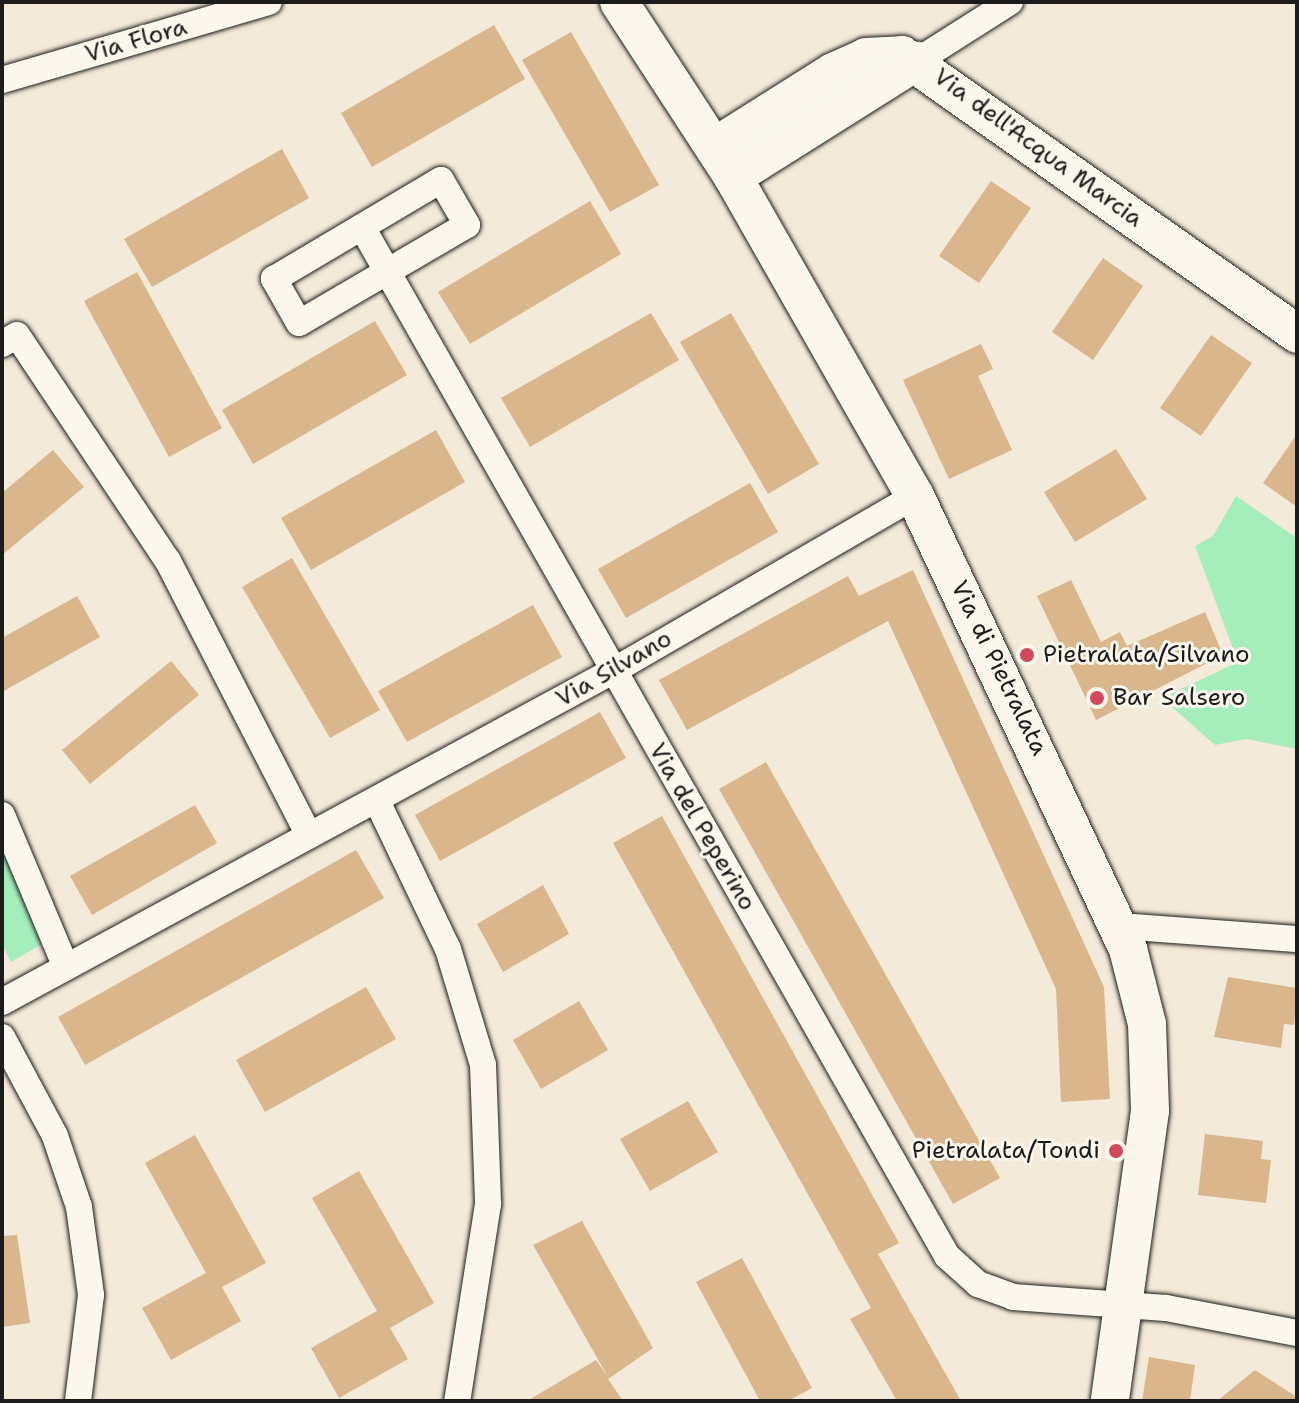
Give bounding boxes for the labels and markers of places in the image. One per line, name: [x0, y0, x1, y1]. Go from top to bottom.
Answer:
place label: Pietralata/Silvano: [1043, 641, 1250, 669]
marker: Pietralata/Silvano: [1018, 646, 1036, 664]
place label: Bar Salsero: [1113, 684, 1245, 712]
marker: Bar Salsero: [1088, 689, 1106, 707]
place label: Pietralata/Tondi: [912, 1137, 1100, 1165]
marker: Pietralata/Tondi: [1107, 1142, 1125, 1160]

